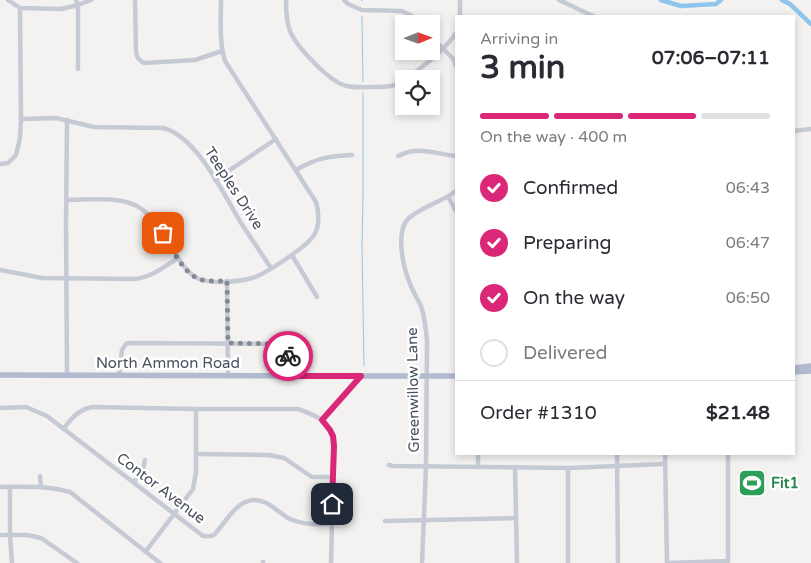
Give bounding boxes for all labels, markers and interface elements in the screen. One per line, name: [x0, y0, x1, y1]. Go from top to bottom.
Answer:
north arrow: [395, 15, 440, 60]
map controls: [395, 15, 440, 115]
text: Arriving in: [480, 29, 558, 49]
text: 07:06–07:11: [652, 47, 770, 69]
text: 3 min: [480, 49, 565, 87]
button: locate: [395, 70, 440, 115]
text: On the way · 400 m: [480, 127, 627, 147]
street label: Teeples Drive: [201, 143, 267, 233]
icon: check: [480, 174, 508, 202]
text: Confirmed: [523, 177, 618, 199]
text: 06:43: [726, 178, 770, 198]
pin: [142, 212, 184, 254]
icon: bag: [149, 219, 177, 247]
icon: check: [480, 229, 508, 257]
text: Preparing: [523, 232, 612, 254]
text: 06:47: [726, 233, 770, 253]
icon: check: [480, 284, 508, 312]
text: On the way: [523, 287, 625, 309]
text: 06:50: [726, 288, 770, 308]
street label: Greenwillow Lane: [403, 327, 423, 453]
courier: [263, 331, 313, 381]
icon: bike: [274, 342, 302, 370]
text: Delivered: [523, 342, 608, 364]
street label: North Ammon Road: [96, 354, 240, 372]
text: Order #1310: [480, 402, 597, 424]
text: $21.48: [706, 402, 770, 424]
street label: Contor Avenue: [113, 449, 209, 527]
sports icon: Fit1: [737, 468, 767, 498]
place label: Fit1: [771, 474, 799, 492]
pin: [311, 483, 353, 525]
icon: home: [318, 490, 346, 518]

